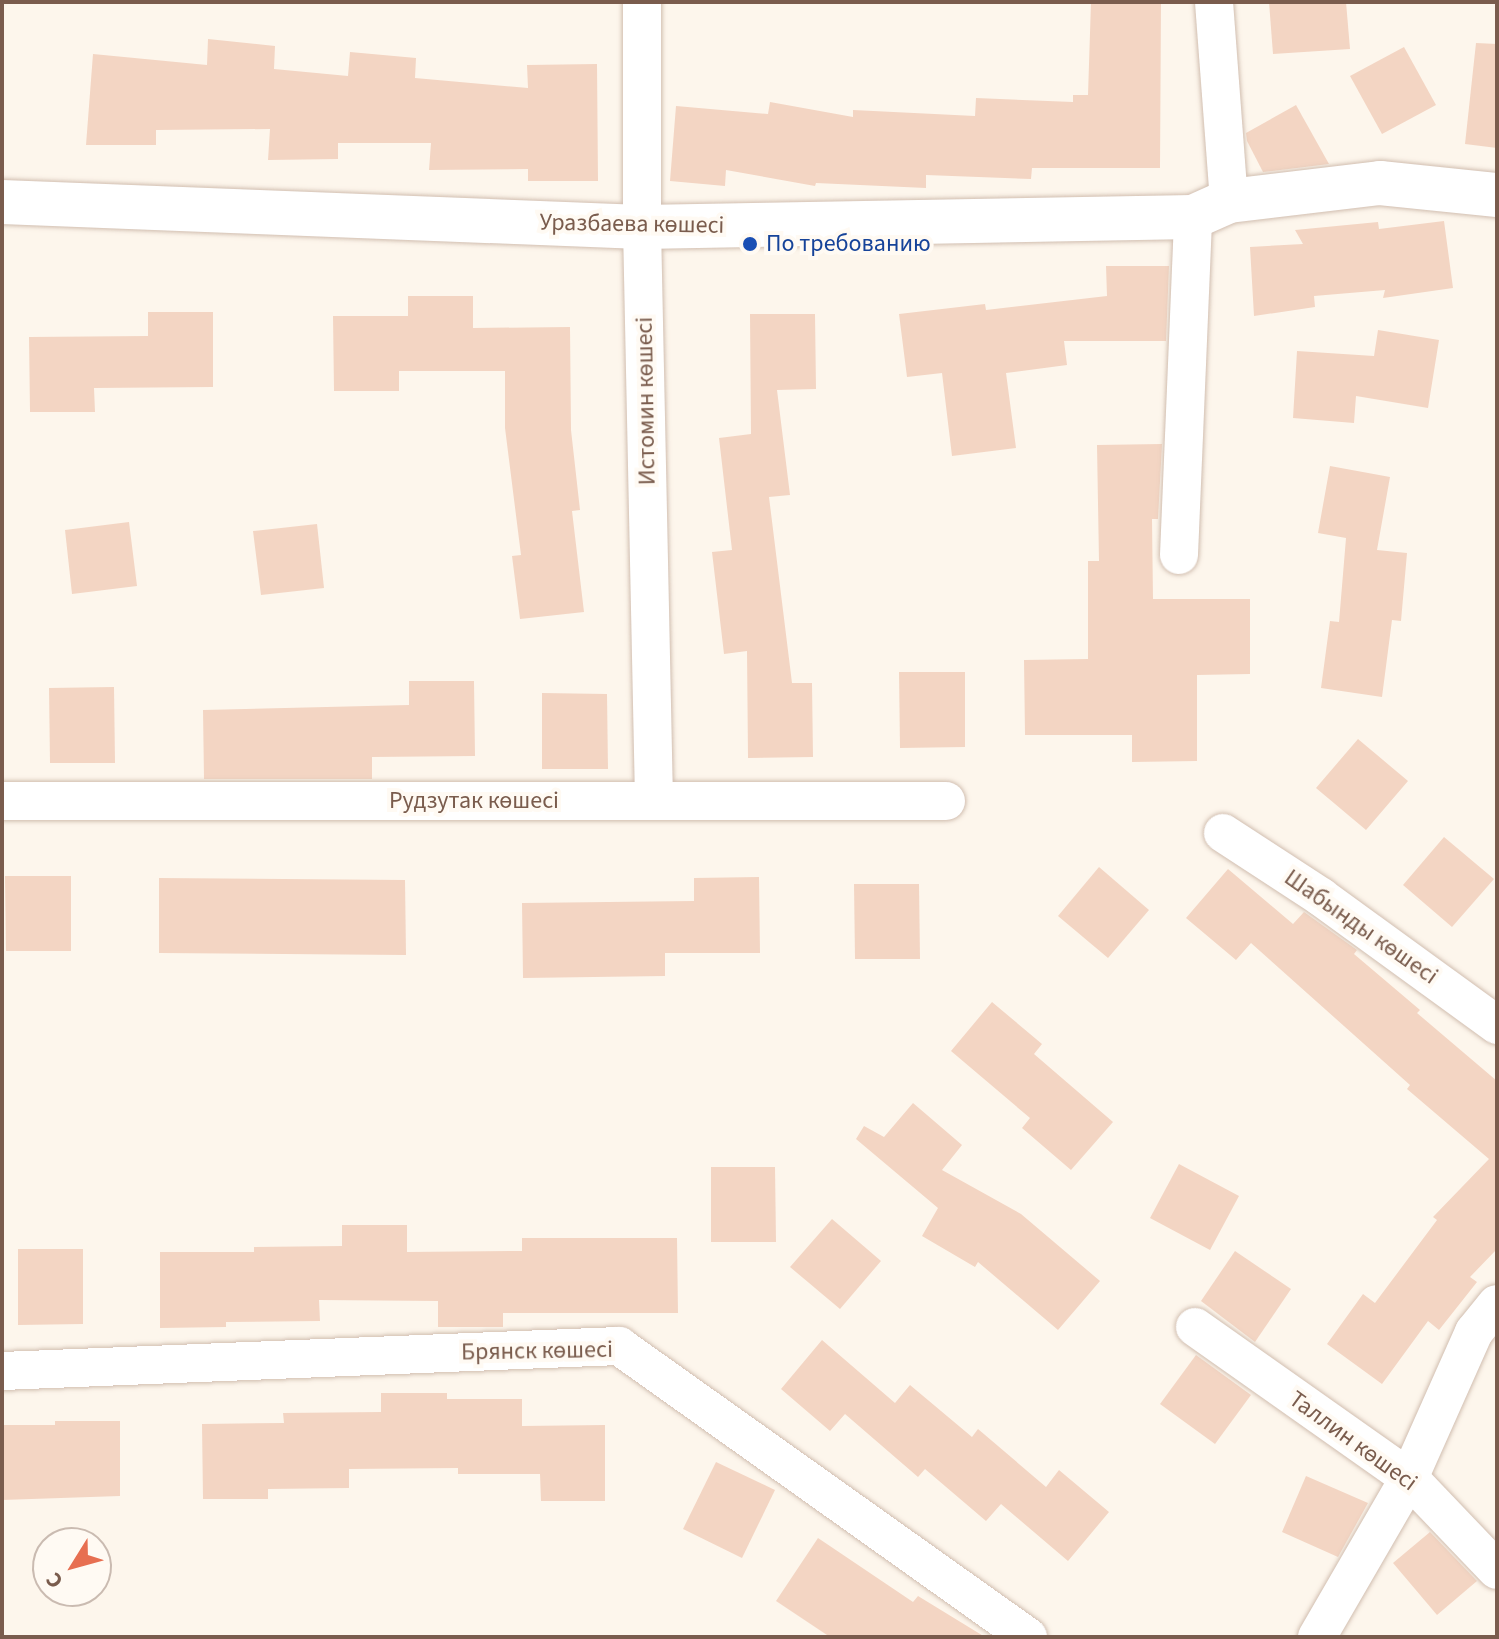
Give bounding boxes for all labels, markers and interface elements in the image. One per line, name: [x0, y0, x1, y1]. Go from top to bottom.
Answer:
street label: Уразбаева көшесі: [539, 208, 725, 240]
place label: По требованию: [766, 230, 931, 258]
marker: По требованию: [741, 235, 759, 253]
street label: Истомин көшесі: [630, 317, 662, 485]
street label: Рудзутак көшесі: [389, 787, 559, 815]
street label: Шабынды көшесі: [1279, 863, 1443, 991]
street label: Брянск көшесі: [461, 1335, 613, 1367]
street label: Таллин көшесі: [1283, 1385, 1423, 1497]
north arrow: [32, 1527, 112, 1607]
text: С: [38, 1565, 71, 1595]

